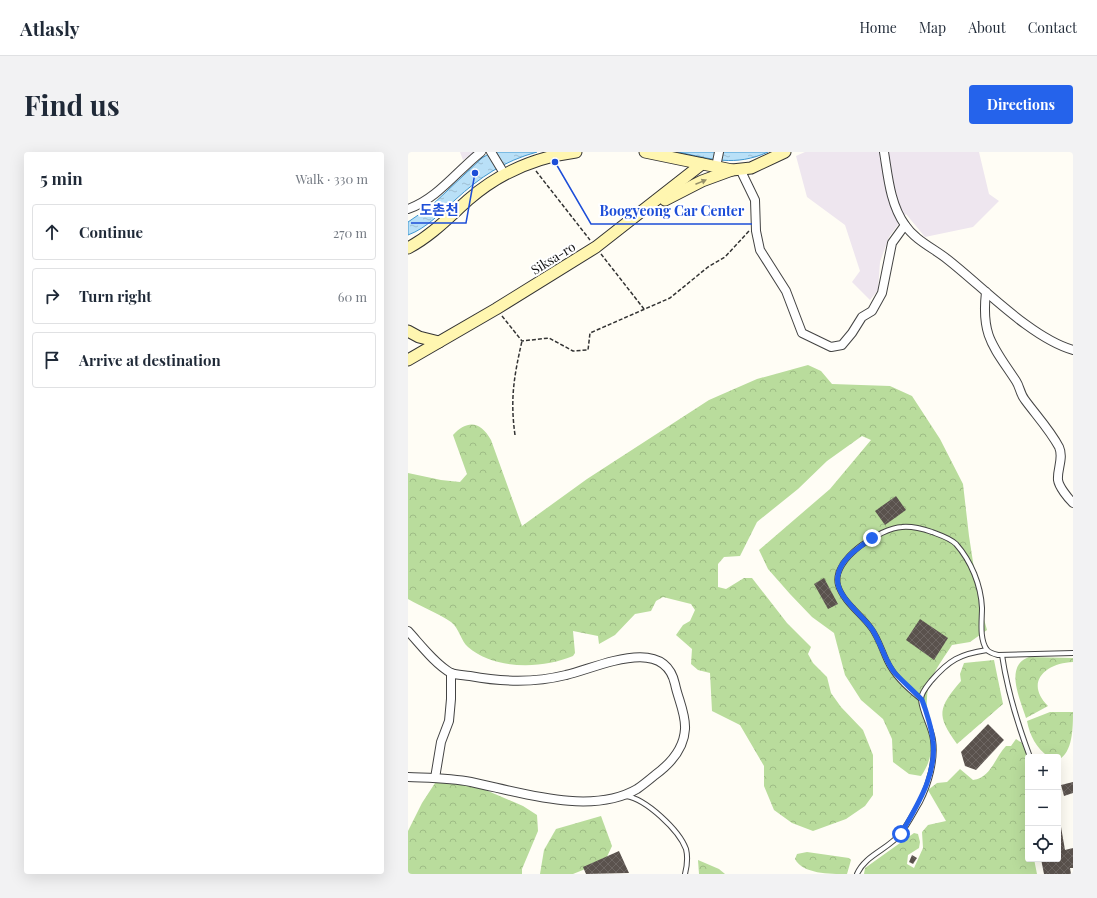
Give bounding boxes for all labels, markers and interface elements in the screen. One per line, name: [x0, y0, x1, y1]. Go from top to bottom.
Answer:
text: Atlasly: [20, 15, 80, 41]
text: Home: [859, 18, 897, 37]
text: Map: [919, 18, 946, 37]
text: About: [968, 18, 1006, 37]
text: Contact: [1028, 18, 1077, 37]
button: Directions: [969, 85, 1073, 124]
text: Find us: [24, 86, 120, 123]
text: 5 min: [40, 167, 83, 189]
text: Walk · 330 m: [295, 170, 368, 187]
one-way arrow: [695, 179, 706, 185]
callout: 도촌천: [411, 197, 466, 223]
callout: Boogyeong Car Center: [591, 198, 752, 224]
text: 도촌천: [420, 200, 458, 219]
text: Boogyeong Car Center: [600, 201, 745, 220]
icon: ahead: [41, 221, 63, 243]
text: Continue: [79, 222, 143, 242]
text: 270 m: [333, 224, 367, 241]
street label: Siksa-ro: [527, 237, 578, 278]
icon: right: [41, 285, 63, 307]
text: Turn right: [79, 286, 152, 306]
text: 60 m: [338, 288, 367, 305]
icon: arrive: [41, 349, 63, 371]
text: Arrive at destination: [79, 350, 221, 370]
route end: [863, 529, 881, 547]
map controls: [1025, 754, 1061, 862]
button: +: [1025, 754, 1061, 790]
button: −: [1025, 790, 1061, 826]
route start: [892, 825, 910, 843]
button: locate: [1025, 826, 1061, 862]

